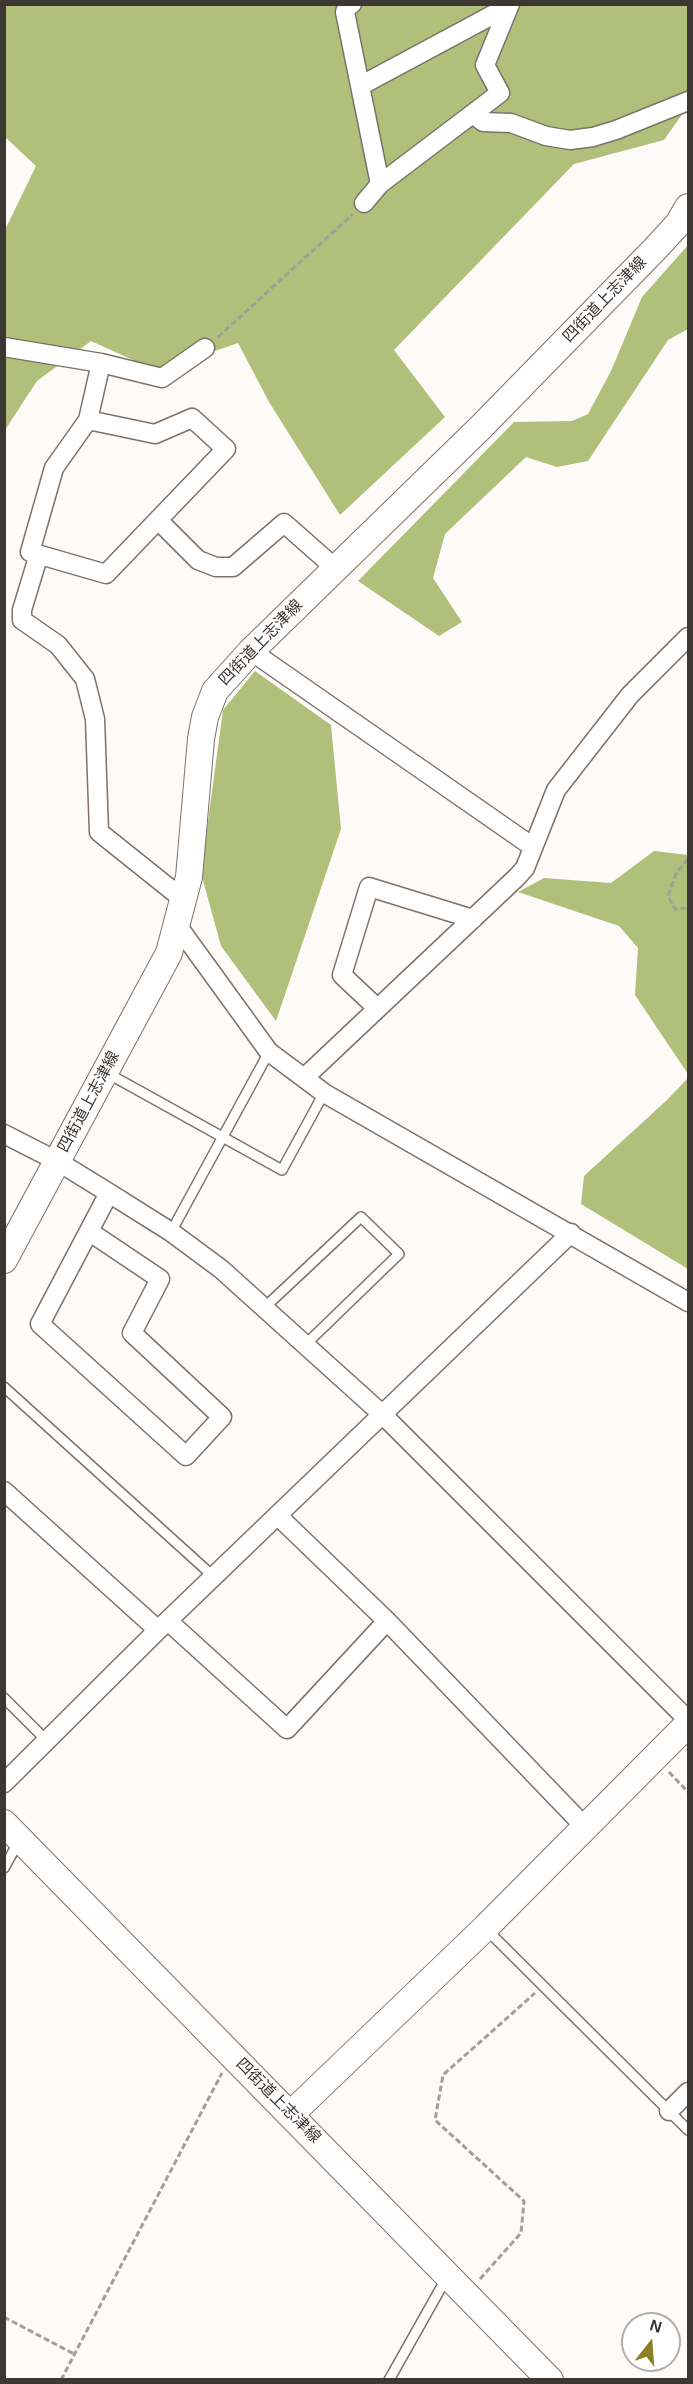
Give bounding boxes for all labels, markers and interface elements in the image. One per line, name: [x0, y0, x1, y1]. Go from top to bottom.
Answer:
street label: 四街道上志津線: [559, 253, 651, 347]
street label: 四街道上志津線: [215, 596, 307, 690]
street label: 四街道上志津線: [54, 1048, 124, 1156]
street label: 四街道上志津線: [232, 2055, 324, 2147]
north arrow: [621, 2312, 681, 2372]
text: N: [648, 2316, 664, 2336]

